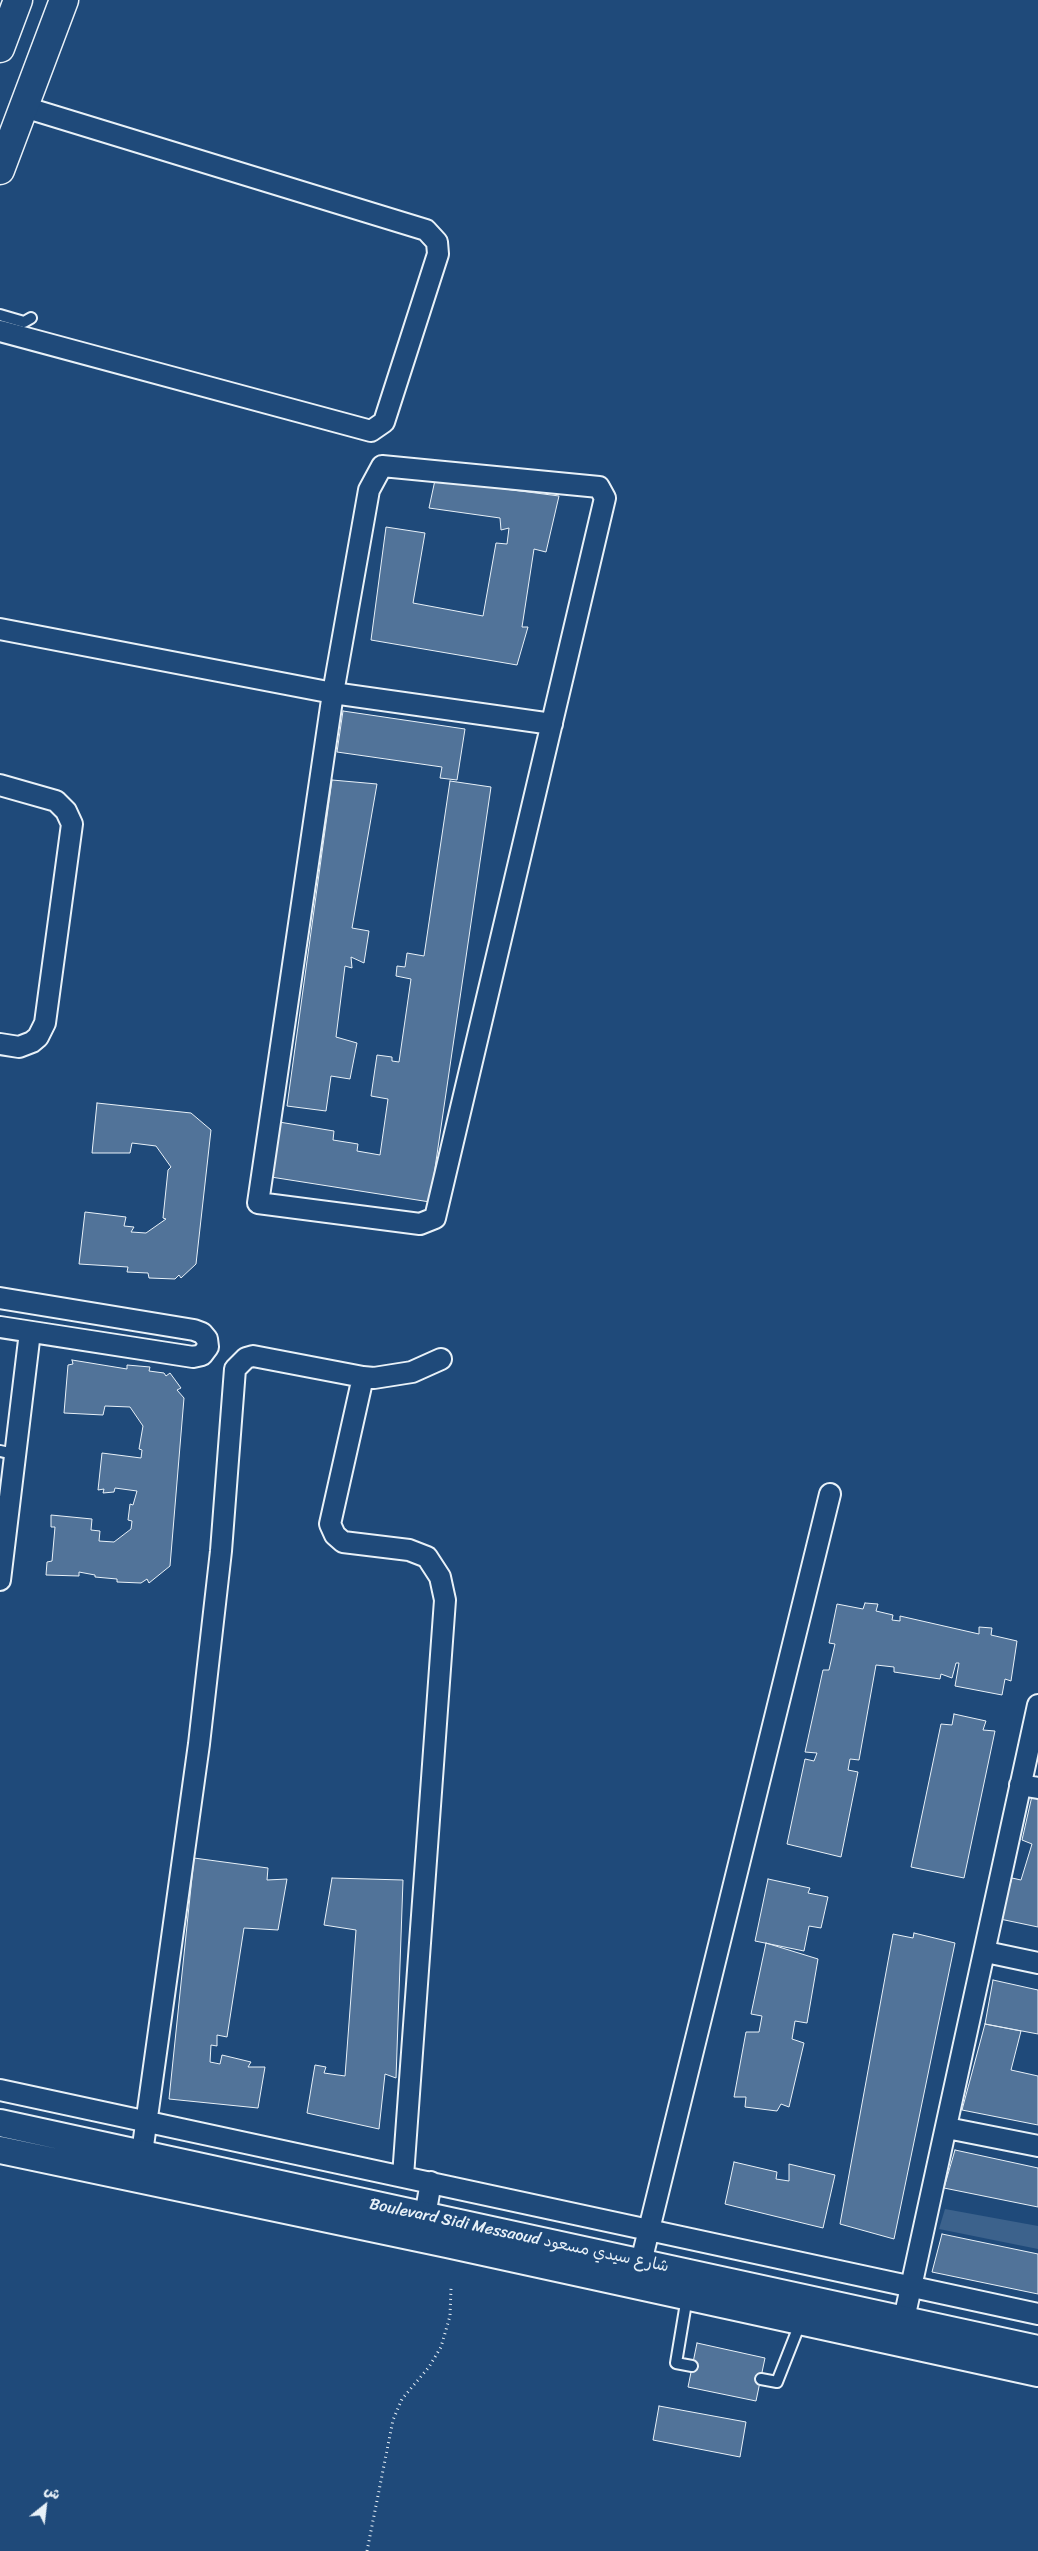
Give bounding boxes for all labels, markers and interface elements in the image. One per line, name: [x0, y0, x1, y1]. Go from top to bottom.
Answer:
street label: Boulevard Sidi Messaoud شارع سيدي مسعود: [368, 2195, 670, 2277]
text: ش: [40, 2478, 65, 2507]
north arrow: [20, 2481, 70, 2531]

